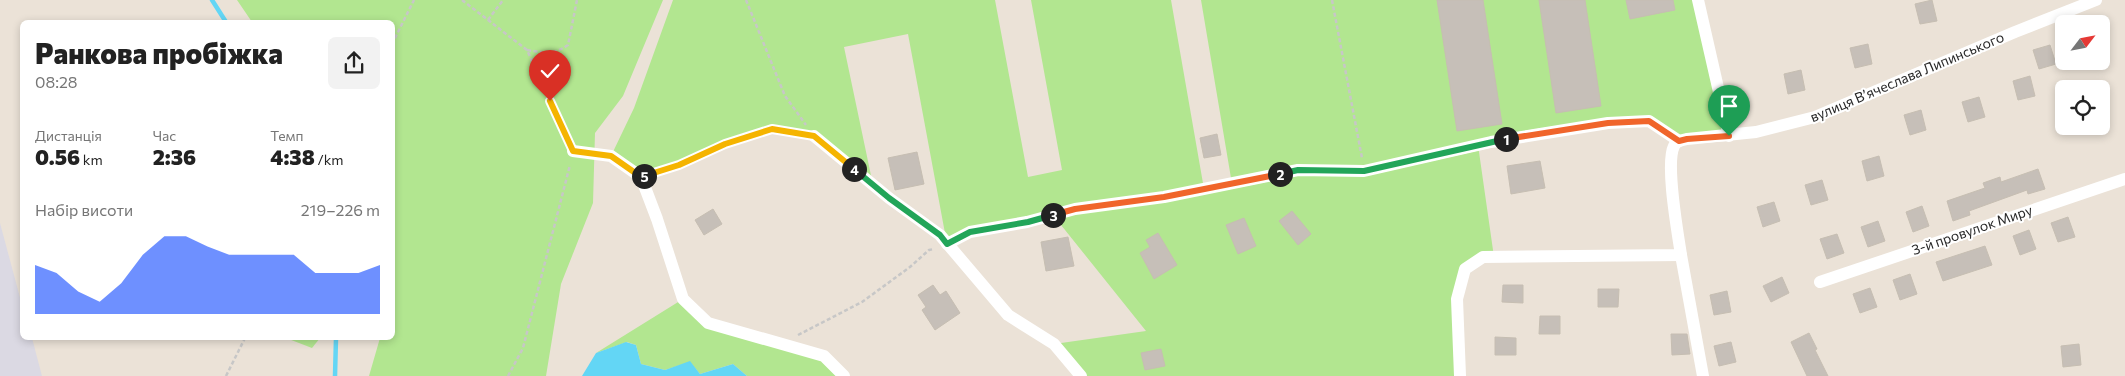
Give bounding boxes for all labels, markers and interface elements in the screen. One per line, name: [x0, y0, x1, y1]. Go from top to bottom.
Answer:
north arrow: [2055, 15, 2110, 70]
map controls: [2055, 15, 2110, 135]
street label: вулиця Вʼячеслава Липинського: [1807, 28, 2006, 125]
text: Ранкова пробіжка: [35, 36, 283, 70]
button: share: [328, 37, 380, 89]
pin: [529, 50, 571, 101]
icon: check: [536, 57, 564, 85]
text: 08:28: [35, 72, 77, 91]
button: locate: [2055, 80, 2110, 135]
pin: [1708, 85, 1750, 136]
icon: arrive: [1715, 92, 1743, 120]
pin: 1: [1494, 126, 1518, 152]
text: Дистанція: [35, 127, 102, 144]
text: Час: [153, 127, 176, 144]
text: Темп: [270, 127, 304, 144]
text: 1: [1503, 131, 1510, 148]
text: 0.56: [35, 144, 80, 169]
text: 2:36: [153, 144, 196, 169]
text: 4:38: [270, 144, 315, 169]
text: km: [80, 151, 103, 168]
text: /km: [315, 151, 343, 168]
pin: 4: [842, 156, 866, 182]
text: 4: [850, 161, 859, 178]
pin: 2: [1268, 162, 1292, 186]
pin: 5: [632, 164, 656, 188]
text: 2: [1277, 166, 1284, 183]
text: 5: [640, 168, 649, 185]
text: Набір висоти: [35, 200, 133, 219]
text: 219–226 m: [301, 200, 380, 219]
street label: 3-й провулок Миру: [1909, 201, 2034, 258]
pin: 3: [1040, 202, 1066, 228]
text: 3: [1049, 207, 1058, 224]

